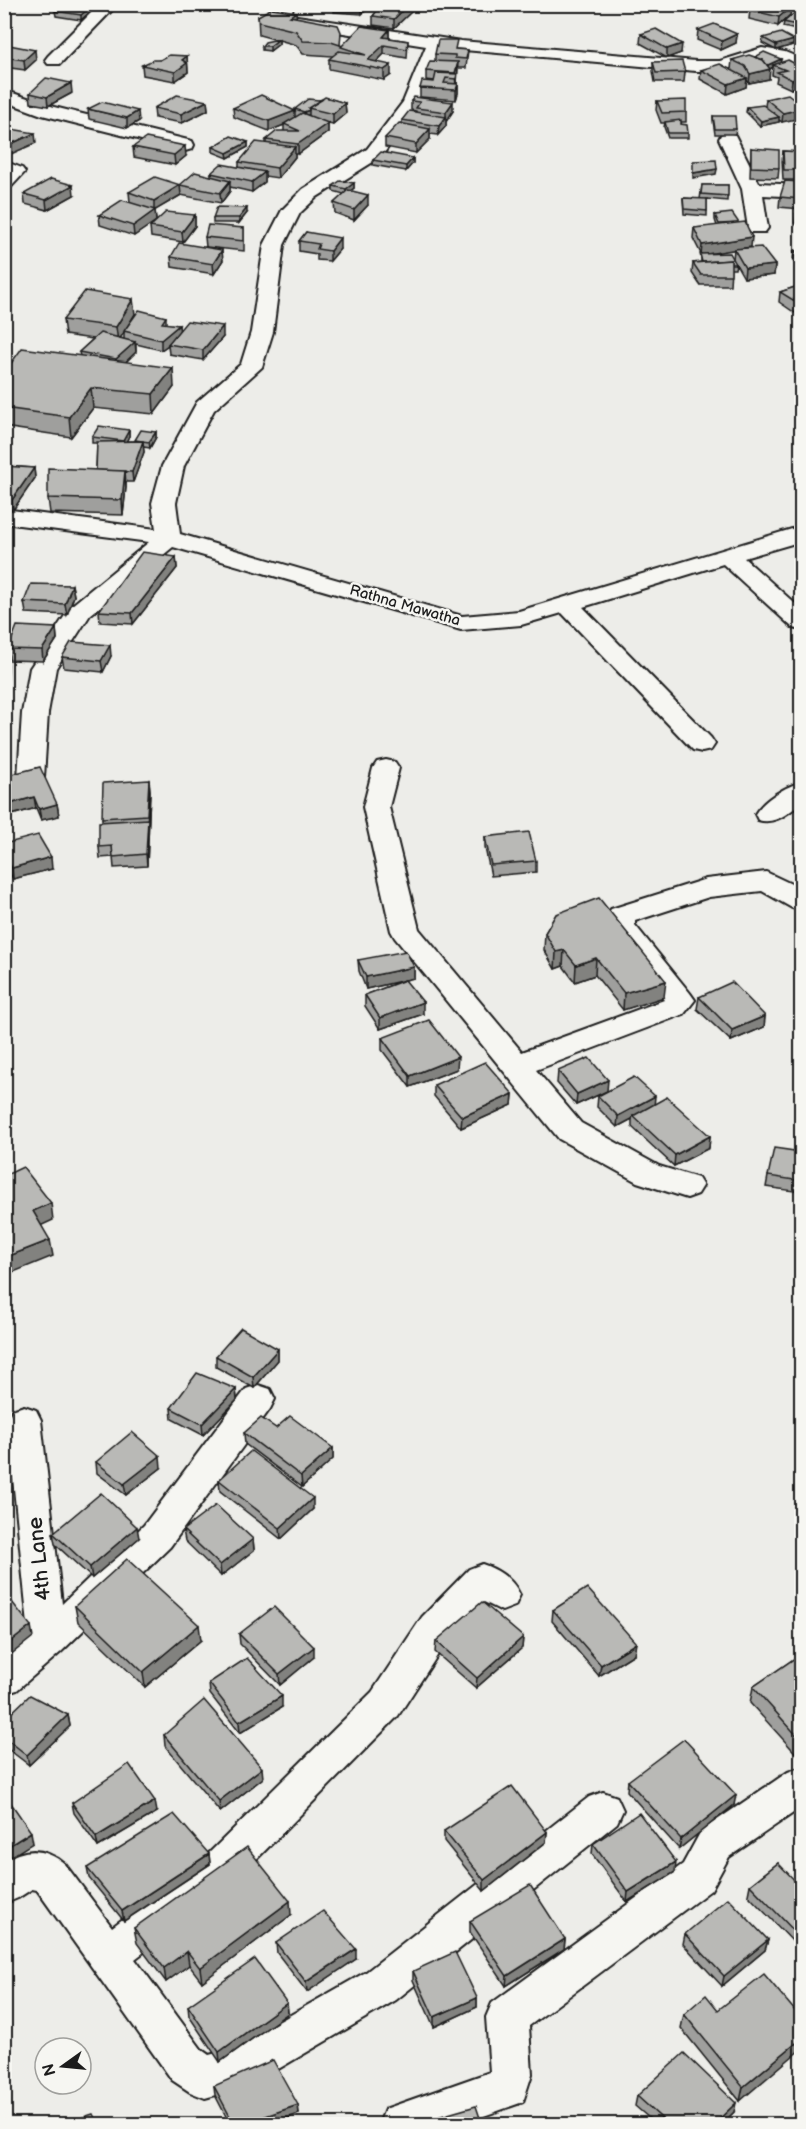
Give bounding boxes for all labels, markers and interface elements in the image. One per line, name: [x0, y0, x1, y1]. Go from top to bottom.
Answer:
street label: Rathna Mawatha: [347, 581, 462, 630]
street label: 4th Lane: [23, 1516, 56, 1602]
north arrow: [33, 2036, 93, 2096]
text: N: [39, 2061, 61, 2078]

